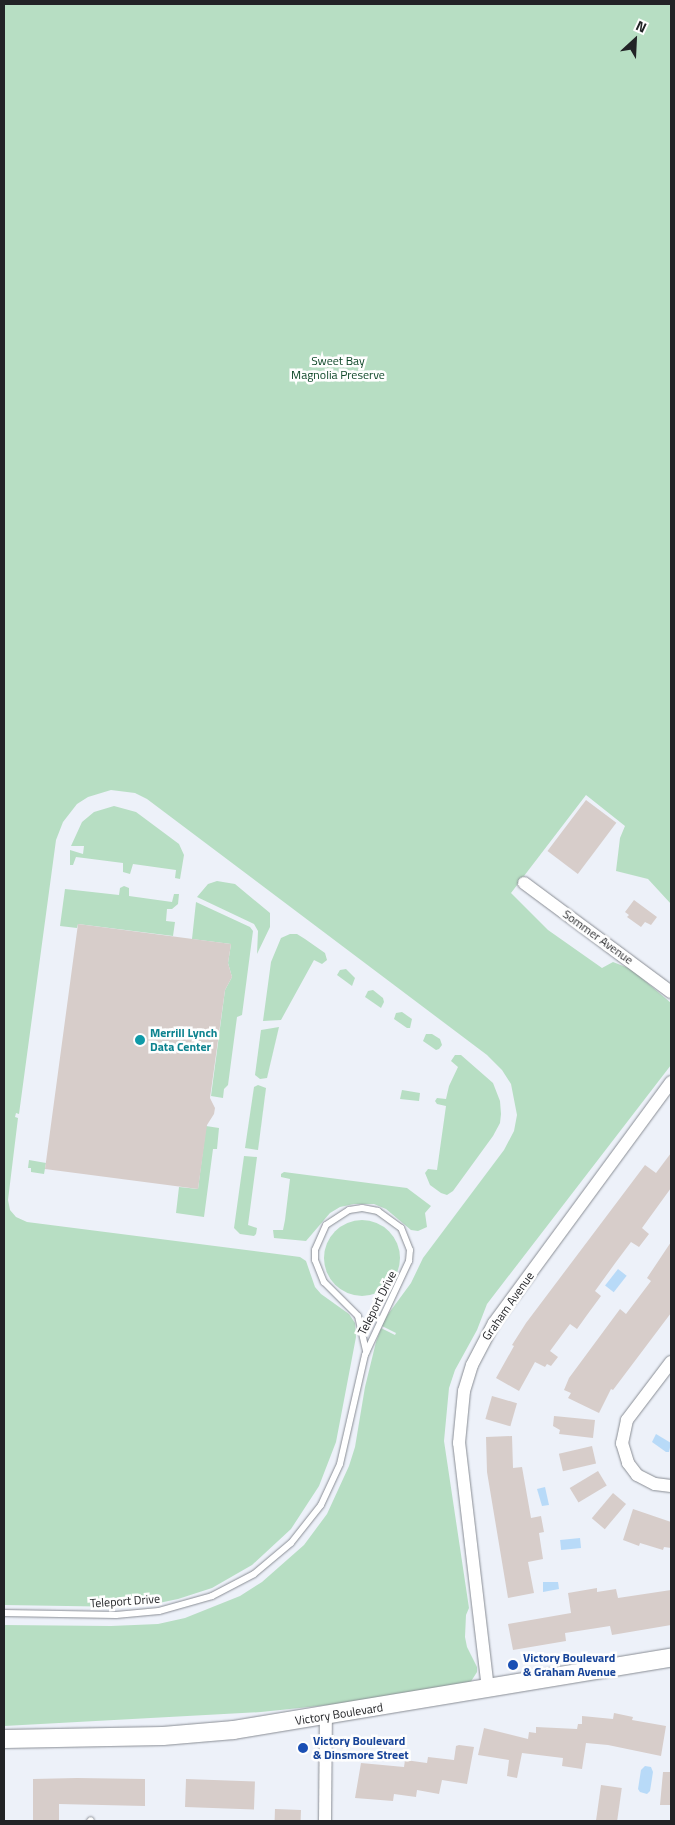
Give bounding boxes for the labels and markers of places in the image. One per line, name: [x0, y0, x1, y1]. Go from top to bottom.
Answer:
place label: Merrill Lynch Data Center: [150, 1026, 217, 1054]
marker: Merrill Lynch Data Center: [134, 1034, 146, 1046]
place label: Victory Boulevard & Graham Avenue: [523, 1651, 616, 1679]
marker: Victory Boulevard & Graham Avenue: [507, 1659, 519, 1671]
place label: Victory Boulevard & Dinsmore Street: [313, 1734, 409, 1762]
marker: Victory Boulevard & Dinsmore Street: [297, 1742, 309, 1754]

